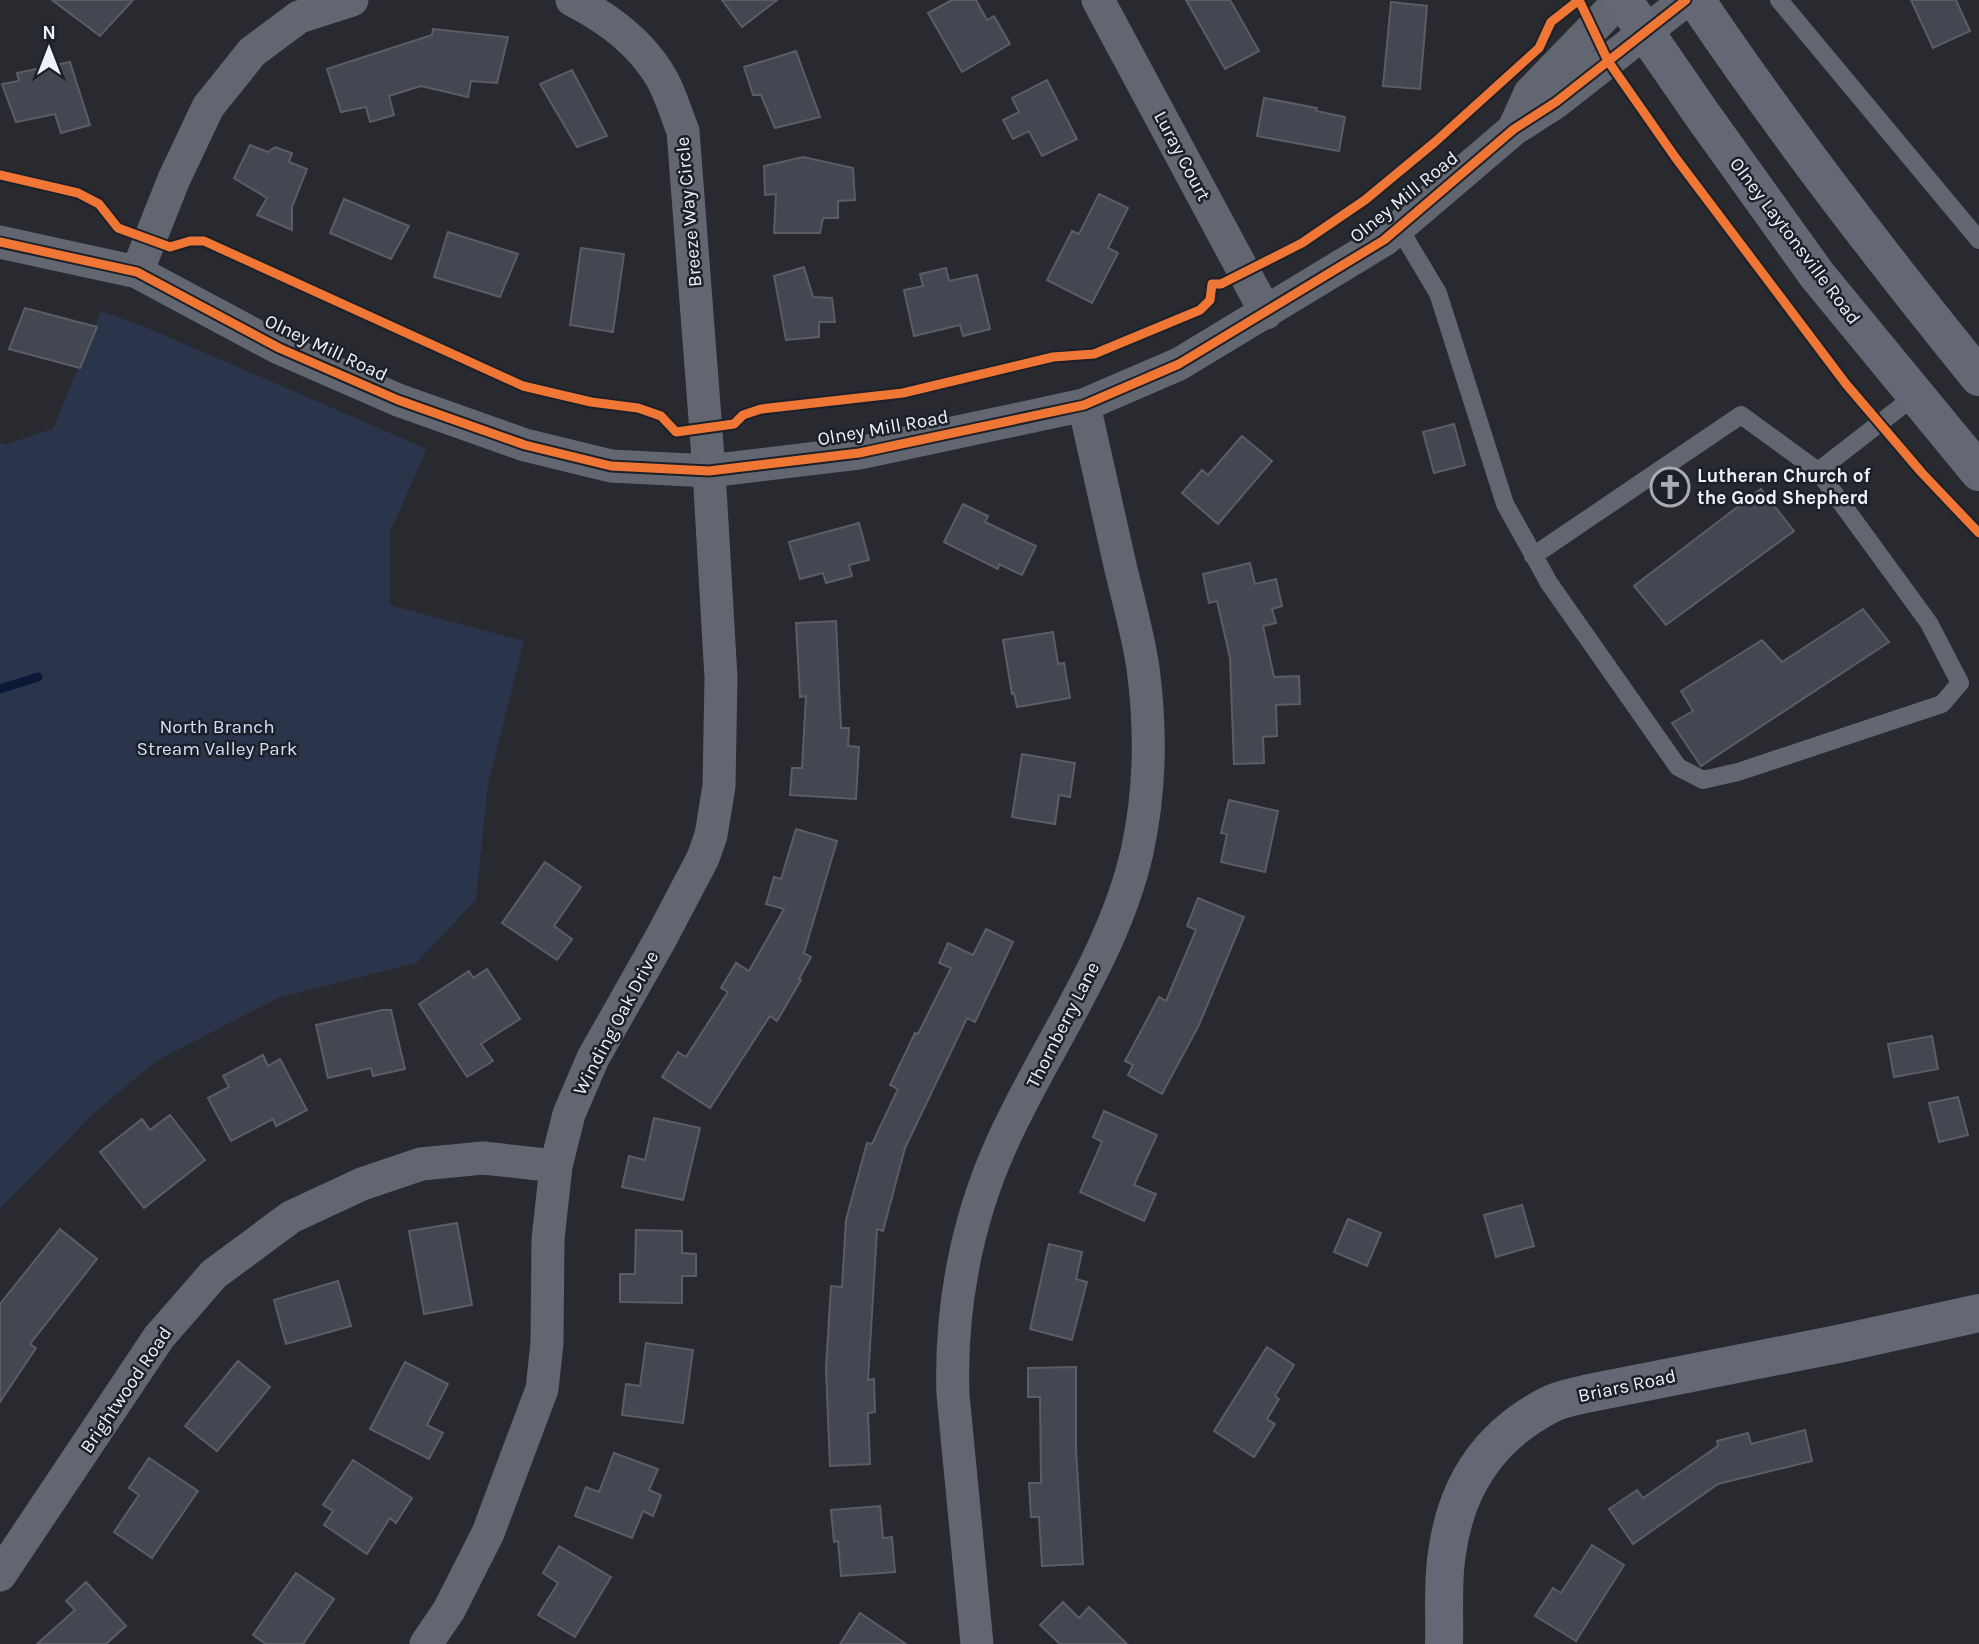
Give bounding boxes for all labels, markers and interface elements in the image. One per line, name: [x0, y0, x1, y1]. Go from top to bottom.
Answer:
north arrow: [14, 14, 84, 84]
text: N: [42, 22, 56, 44]
street label: Luray Court: [1149, 107, 1215, 205]
street label: Breeze Way Circle: [671, 136, 707, 288]
street label: Olney Mill Road: [1345, 147, 1463, 247]
street label: Olney Laytonsville Road: [1725, 153, 1865, 329]
street label: Olney Mill Road: [261, 310, 391, 386]
street label: Olney Mill Road: [816, 406, 950, 450]
place label: Lutheran Church of the Good Shepherd: [1697, 465, 1872, 509]
church icon: Lutheran Church of the Good Shepherd: [1649, 466, 1691, 508]
park label: North Branch Stream Valley Park: [137, 716, 298, 760]
street label: Winding Oak Drive: [569, 947, 663, 1099]
street label: Thornberry Lane: [1022, 958, 1104, 1092]
street label: Brightwood Road: [76, 1323, 176, 1457]
street label: Briars Road: [1576, 1365, 1678, 1407]

